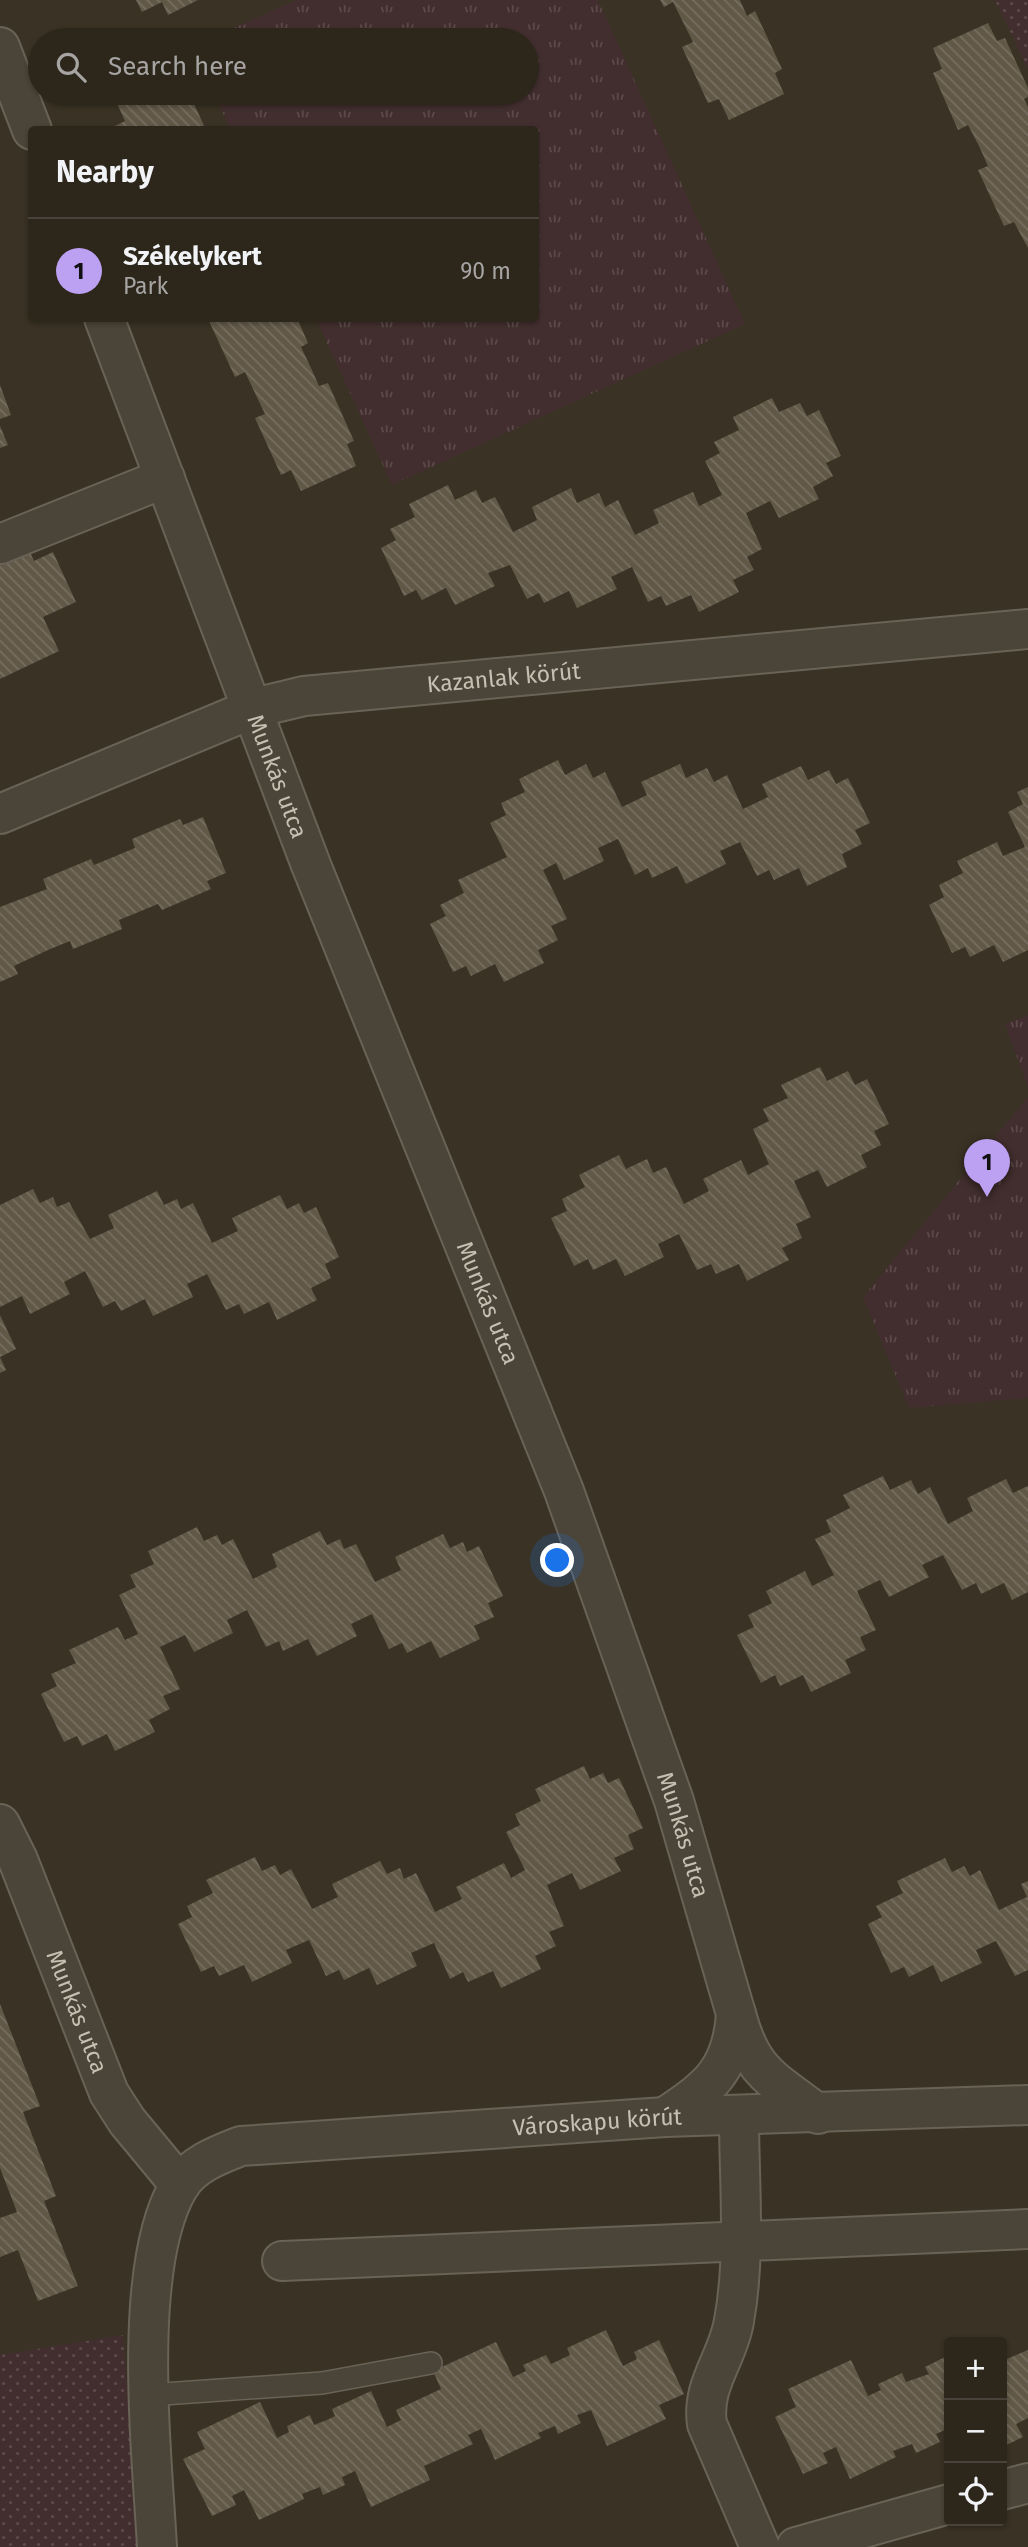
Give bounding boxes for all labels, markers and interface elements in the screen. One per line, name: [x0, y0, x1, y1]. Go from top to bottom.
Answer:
search box: [28, 28, 539, 105]
icon: search: [52, 48, 90, 86]
text: Search here: [108, 51, 247, 82]
text: Nearby: [56, 154, 154, 190]
text: Székelykert: [123, 241, 262, 272]
text: 1: [74, 257, 84, 285]
text: 90 m: [460, 257, 511, 285]
text: Park: [123, 272, 168, 300]
street label: Kazanlak körút: [425, 656, 582, 699]
street label: Munkás utca: [241, 711, 314, 842]
pin: 1: [964, 1139, 1010, 1197]
street label: Munkás utca: [451, 1237, 525, 1368]
your location: [540, 1543, 574, 1577]
street label: Munkás utca: [651, 1768, 715, 1901]
street label: Munkás utca: [41, 1946, 114, 2077]
street label: Városkapu körút: [512, 2102, 683, 2141]
map controls: [944, 2337, 1007, 2526]
button: +: [944, 2337, 1007, 2400]
button: −: [944, 2400, 1007, 2463]
button: locate: [944, 2463, 1007, 2526]

